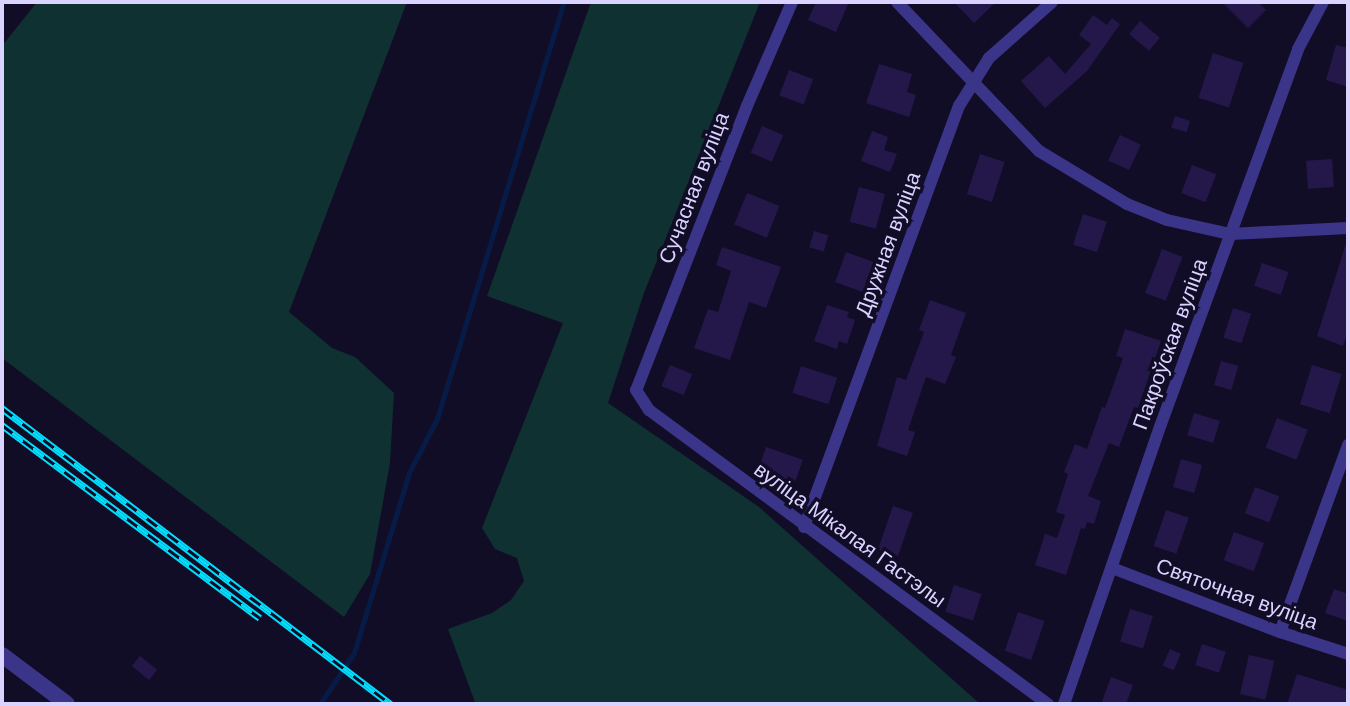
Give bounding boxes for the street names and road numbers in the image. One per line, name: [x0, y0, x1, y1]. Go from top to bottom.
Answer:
street label: Сучасная вуліца: [653, 109, 735, 267]
street label: Дружная вуліца: [850, 168, 926, 320]
street label: Пакроўская вуліца: [1127, 255, 1213, 433]
street label: вуліца Мікалая Гастэлы: [749, 457, 951, 613]
street label: Святочная вуліца: [1153, 553, 1321, 635]

